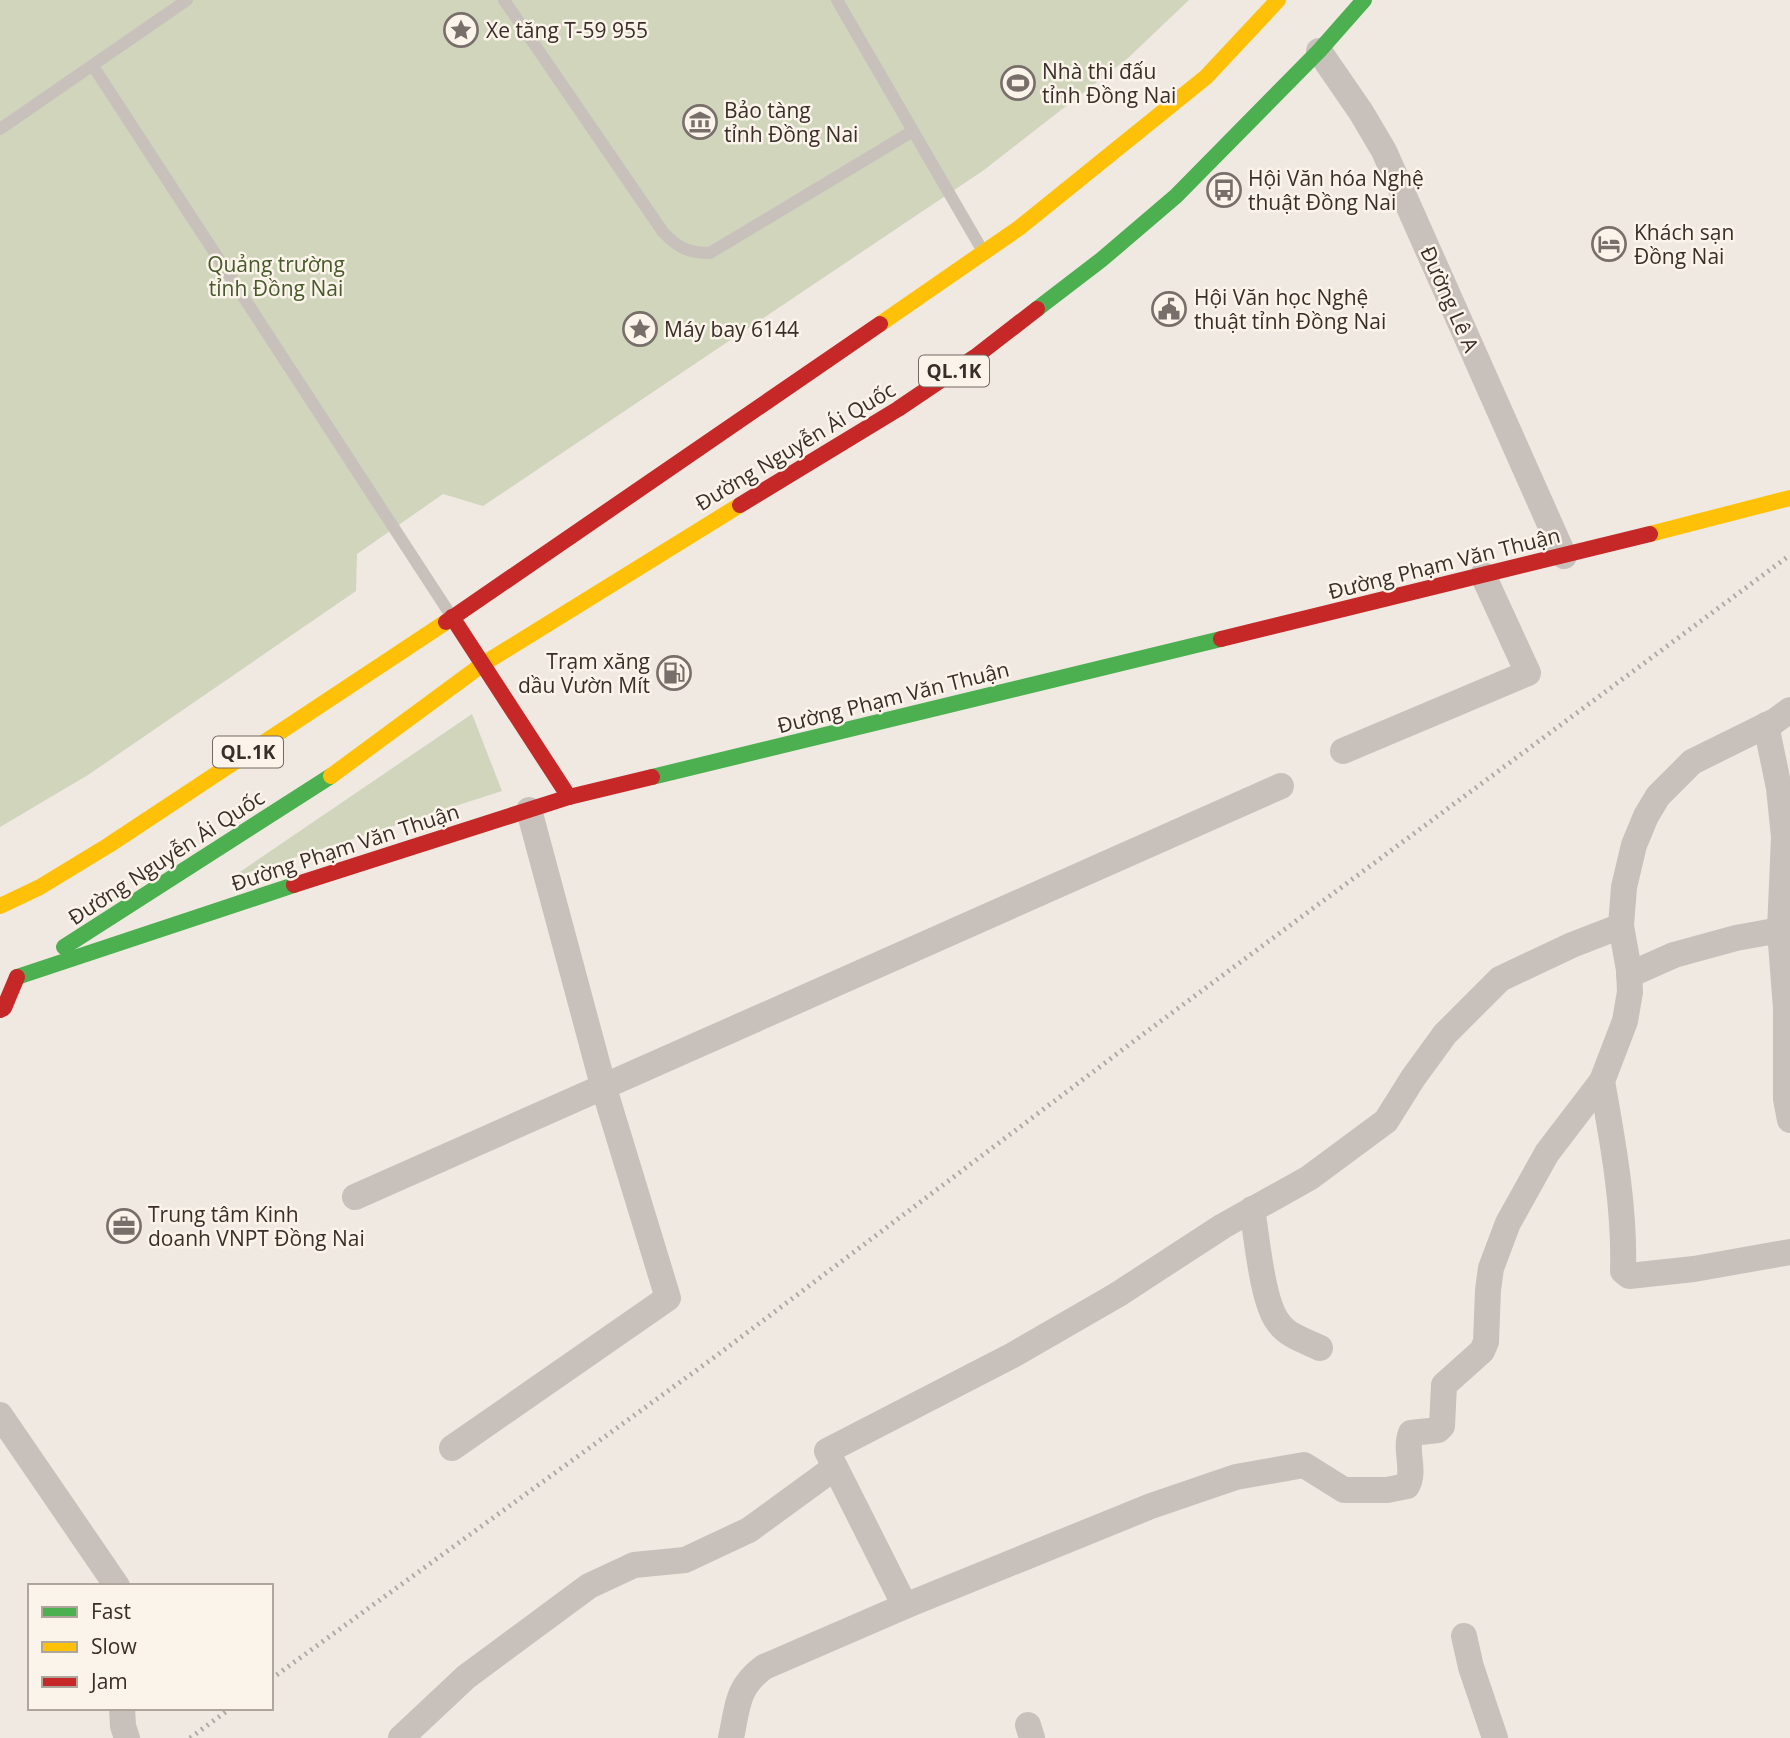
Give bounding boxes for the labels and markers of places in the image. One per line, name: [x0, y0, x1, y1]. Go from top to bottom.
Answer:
place icon: Xe tăng T-59 955: [442, 11, 480, 49]
place label: Xe tăng T-59 955: [486, 16, 648, 44]
place label: Nhà thi đấu tỉnh Đồng Nai: [1042, 57, 1176, 109]
sports icon: Nhà thi đấu tỉnh Đồng Nai: [999, 64, 1037, 102]
place label: Bảo tàng tỉnh Đồng Nai: [724, 96, 858, 148]
museum icon: Bảo tàng tỉnh Đồng Nai: [681, 103, 719, 141]
place label: Hội Văn hóa Nghệ thuật Đồng Nai: [1248, 164, 1424, 216]
bus stop icon: Hội Văn hóa Nghệ thuật Đồng Nai: [1205, 171, 1243, 209]
place label: Khách sạn Đồng Nai: [1634, 218, 1734, 270]
hotel icon: Khách sạn Đồng Nai: [1590, 225, 1628, 263]
place label: Hội Văn học Nghệ thuật tỉnh Đồng Nai: [1194, 283, 1386, 335]
public building icon: Hội Văn học Nghệ thuật tỉnh Đồng Nai: [1150, 290, 1188, 328]
place icon: Máy bay 6144: [621, 310, 659, 348]
place label: Máy bay 6144: [664, 315, 799, 343]
place label: Trạm xăng dầu Vườn Mít: [518, 647, 650, 699]
fuel station icon: Trạm xăng dầu Vườn Mít: [655, 654, 693, 692]
place label: Trung tâm Kinh doanh VNPT Đồng Nai: [148, 1200, 365, 1252]
office icon: Trung tâm Kinh doanh VNPT Đồng Nai: [105, 1207, 143, 1245]

